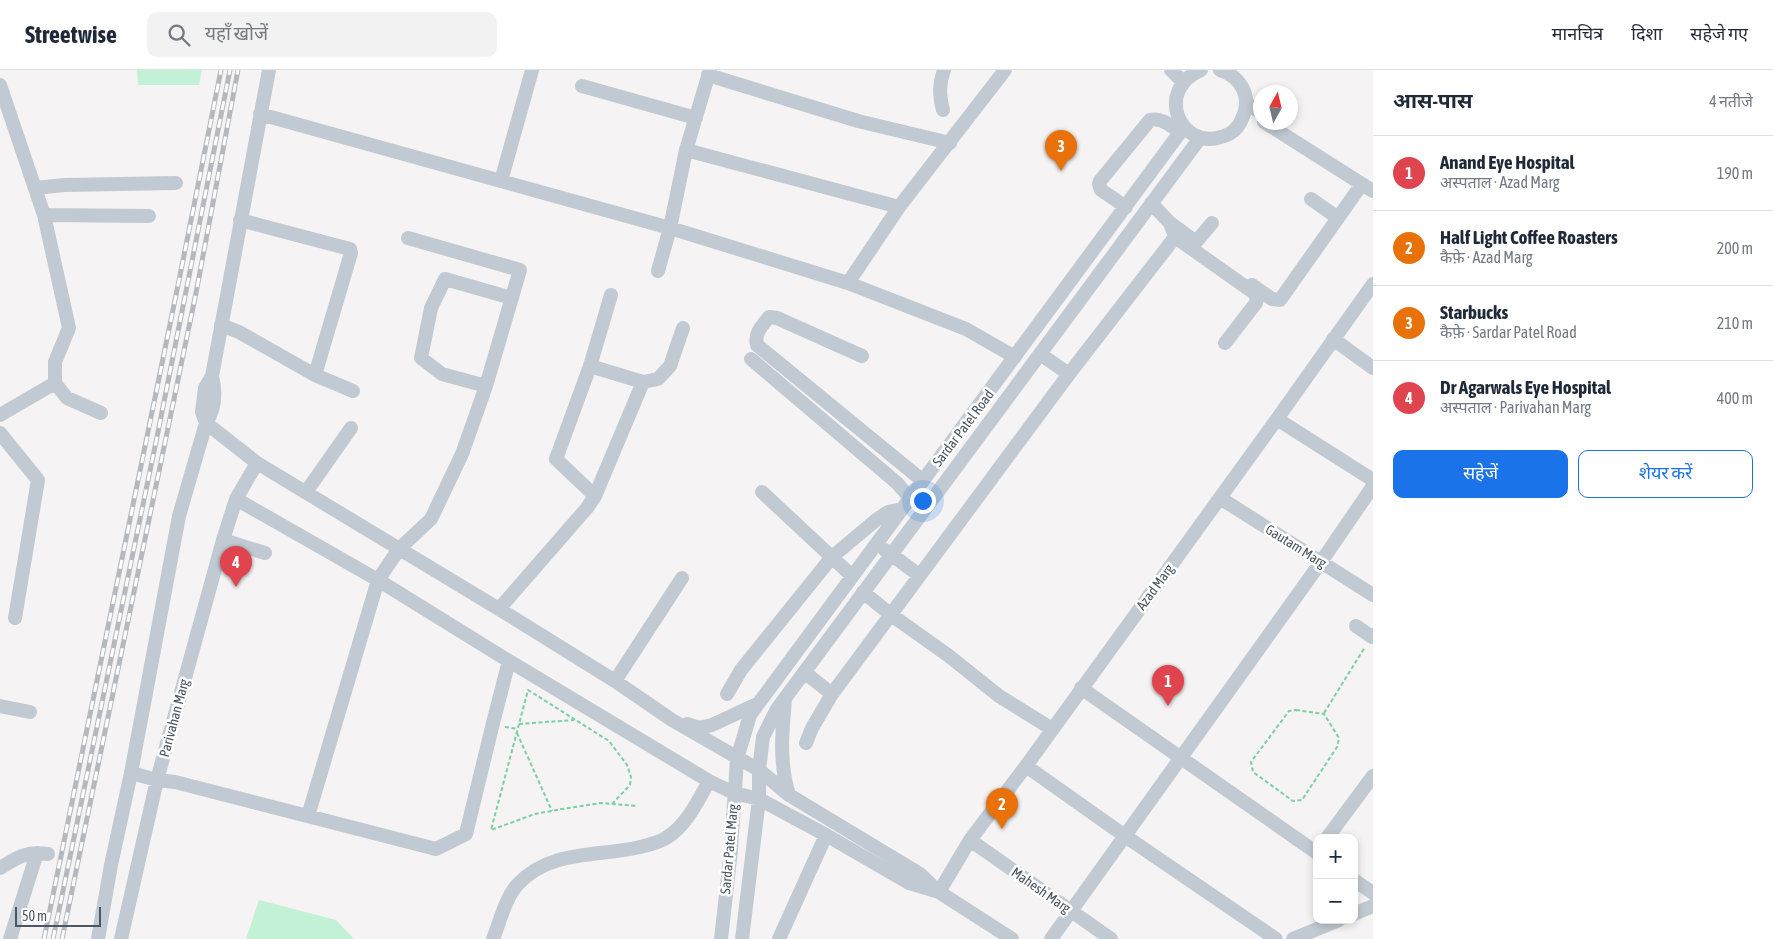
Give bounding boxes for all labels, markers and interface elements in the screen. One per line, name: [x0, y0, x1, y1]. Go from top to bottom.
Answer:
search box: [147, 12, 497, 57]
text: Streetwise: [25, 21, 117, 48]
icon: search: [165, 21, 193, 49]
text: यहाँ खोजें: [205, 22, 268, 44]
text: मानचित्र: [1552, 23, 1603, 44]
text: दिशा: [1631, 23, 1662, 44]
text: सहेजे गए: [1690, 23, 1748, 44]
north arrow: [1253, 85, 1298, 130]
text: आस-पास: [1393, 88, 1472, 112]
text: 4 नतीजे: [1709, 92, 1753, 110]
pin: 3: [1045, 130, 1077, 171]
text: Anand Eye Hospital: [1440, 151, 1575, 173]
text: 1: [1405, 164, 1413, 182]
text: 190 m: [1717, 164, 1753, 182]
text: अस्पताल · Azad Marg: [1440, 173, 1560, 191]
text: Half Light Coffee Roasters: [1440, 226, 1618, 248]
text: 2: [1405, 239, 1413, 257]
text: 200 m: [1717, 239, 1753, 257]
text: कैफ़े · Azad Marg: [1440, 248, 1533, 266]
text: Starbucks: [1440, 301, 1508, 323]
text: 3: [1405, 314, 1413, 332]
text: 210 m: [1717, 314, 1753, 332]
text: कैफ़े · Sardar Patel Road: [1440, 323, 1577, 341]
text: Dr Agarwals Eye Hospital: [1440, 376, 1611, 398]
street label: Sardar Patel Road: [929, 387, 997, 469]
text: 4: [1405, 389, 1413, 407]
text: 400 m: [1717, 389, 1753, 407]
text: अस्पताल · Parivahan Marg: [1440, 398, 1591, 416]
button: सहेजें: [1393, 450, 1568, 498]
button: शेयर करें: [1578, 450, 1753, 498]
your location: [910, 488, 936, 514]
street label: Gautam Marg: [1263, 521, 1329, 571]
pin: 4: [220, 546, 252, 587]
street label: Azad Marg: [1133, 561, 1177, 613]
pin: 1: [1152, 665, 1184, 706]
street label: Parivahan Marg: [156, 677, 192, 759]
pin: 2: [986, 788, 1018, 829]
street label: Sardar Patel Marg: [717, 803, 741, 895]
map controls: [1313, 834, 1358, 924]
button: +: [1313, 834, 1358, 879]
street label: Mahesh Marg: [1008, 864, 1074, 916]
button: −: [1313, 879, 1358, 924]
scale bar: [15, 904, 101, 927]
text: 50 m: [22, 908, 47, 924]

